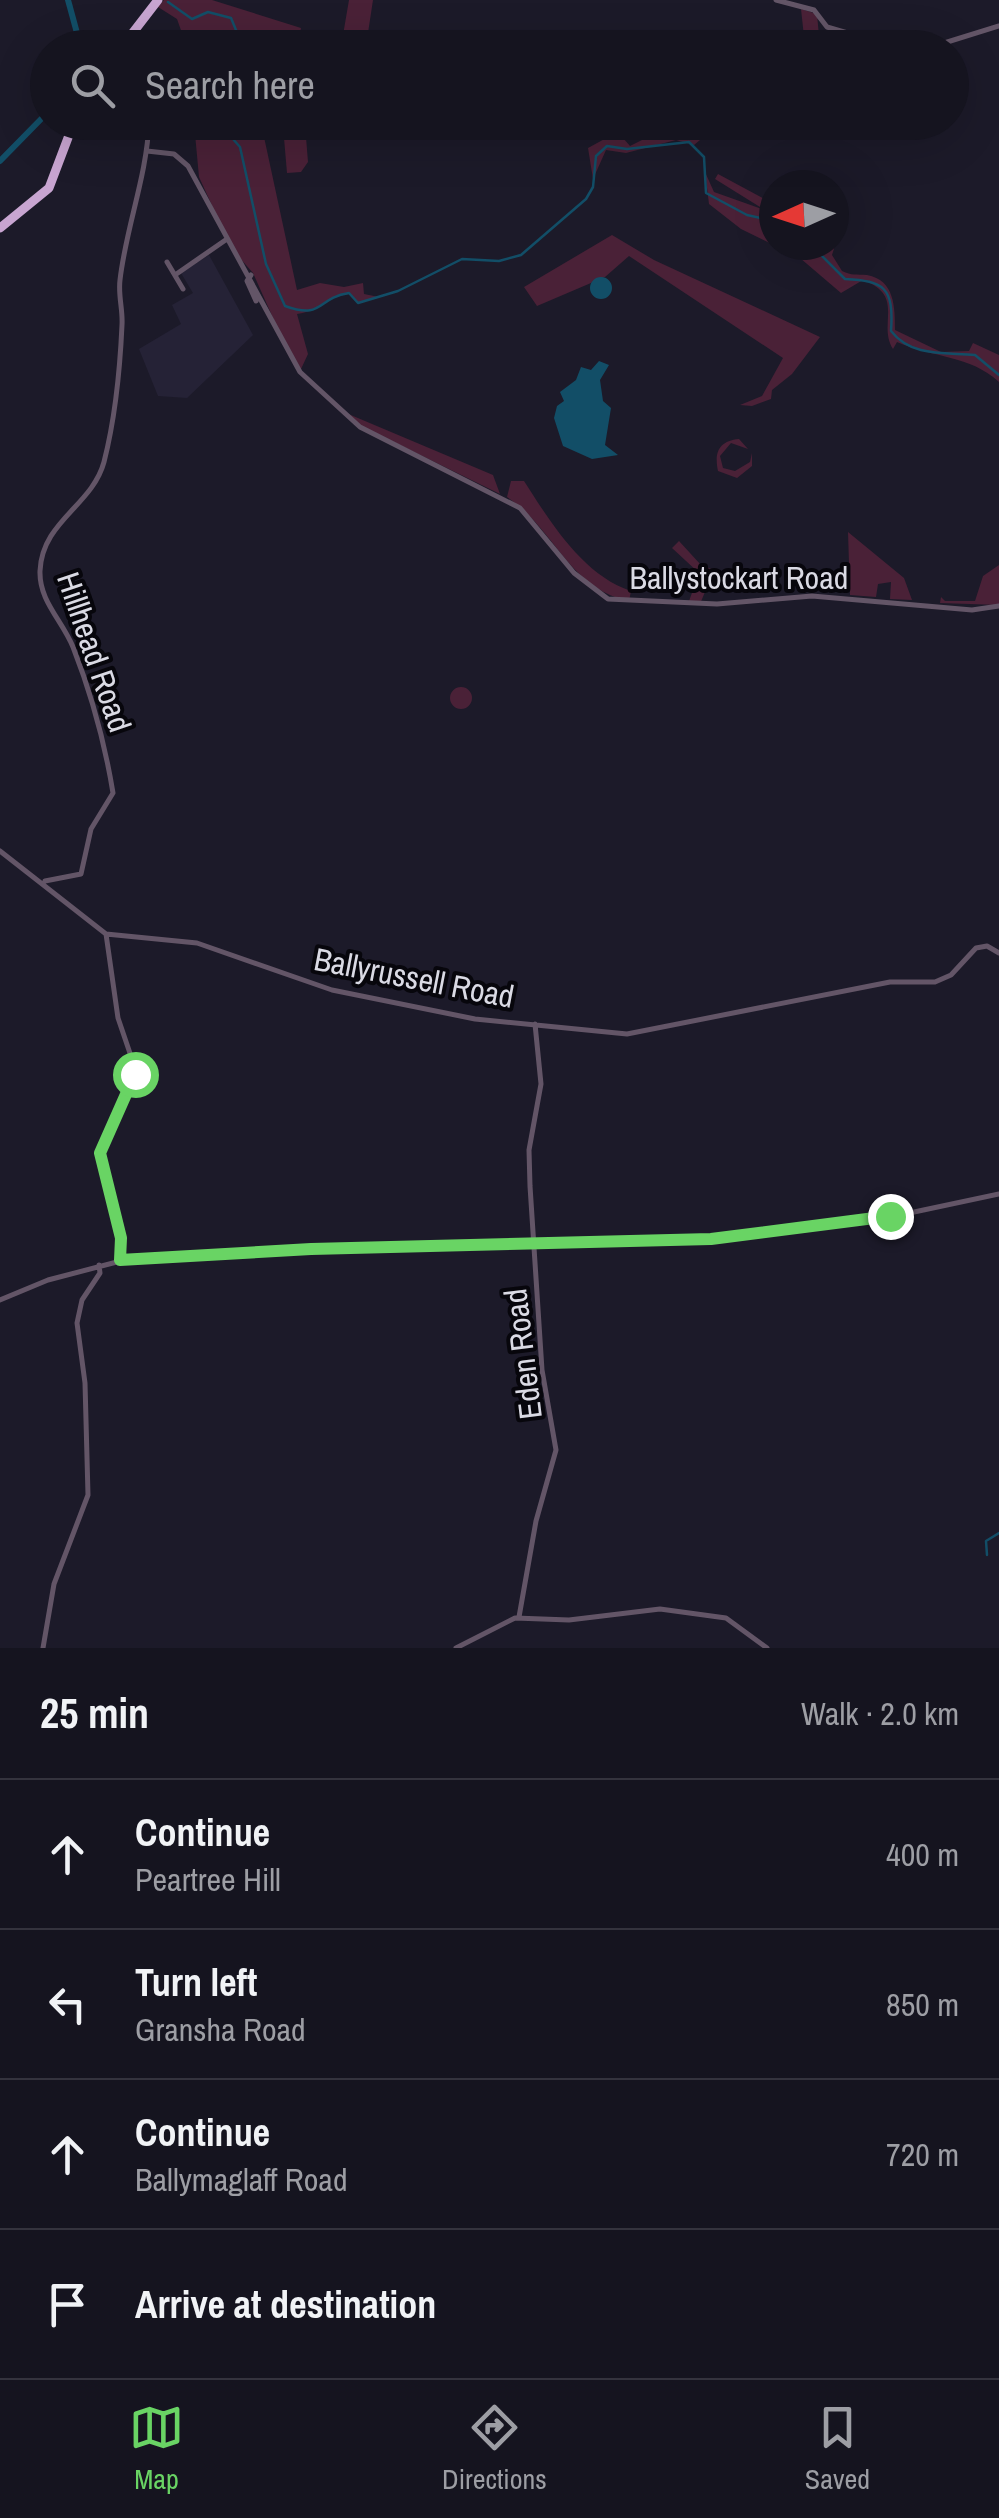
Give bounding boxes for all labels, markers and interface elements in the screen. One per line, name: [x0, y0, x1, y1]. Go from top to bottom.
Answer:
search box: [30, 30, 969, 140]
icon: search: [65, 58, 120, 113]
text: Search here: [145, 60, 315, 111]
north arrow: [759, 170, 849, 260]
street label: Ballystockart Road: [630, 556, 848, 599]
street label: Hillhead Road: [47, 566, 142, 737]
street label: Ballyrussell Road: [311, 937, 518, 1018]
route start: [113, 1052, 159, 1098]
route end: [868, 1194, 914, 1240]
street label: Eden Road: [493, 1286, 552, 1422]
text: 25 min: [40, 1685, 149, 1741]
text: Walk · 2.0 km: [801, 1692, 959, 1735]
text: Continue: [135, 1807, 270, 1858]
icon: ahead: [40, 1827, 95, 1882]
text: 400 m: [886, 1833, 959, 1876]
text: Peartree Hill: [135, 1858, 281, 1901]
text: Turn left: [135, 1957, 257, 2008]
icon: left: [40, 1977, 95, 2032]
text: 850 m: [886, 1983, 959, 2026]
text: Gransha Road: [135, 2008, 306, 2051]
text: Continue: [135, 2107, 270, 2158]
icon: ahead: [40, 2127, 95, 2182]
text: 720 m: [886, 2133, 959, 2176]
text: Ballymaglaff Road: [135, 2158, 347, 2201]
icon: arrive: [40, 2277, 95, 2332]
text: Arrive at destination: [135, 2279, 436, 2330]
tab: Map: [129, 2400, 184, 2498]
tab: Directions: [442, 2400, 547, 2498]
tab: Saved: [805, 2400, 870, 2498]

